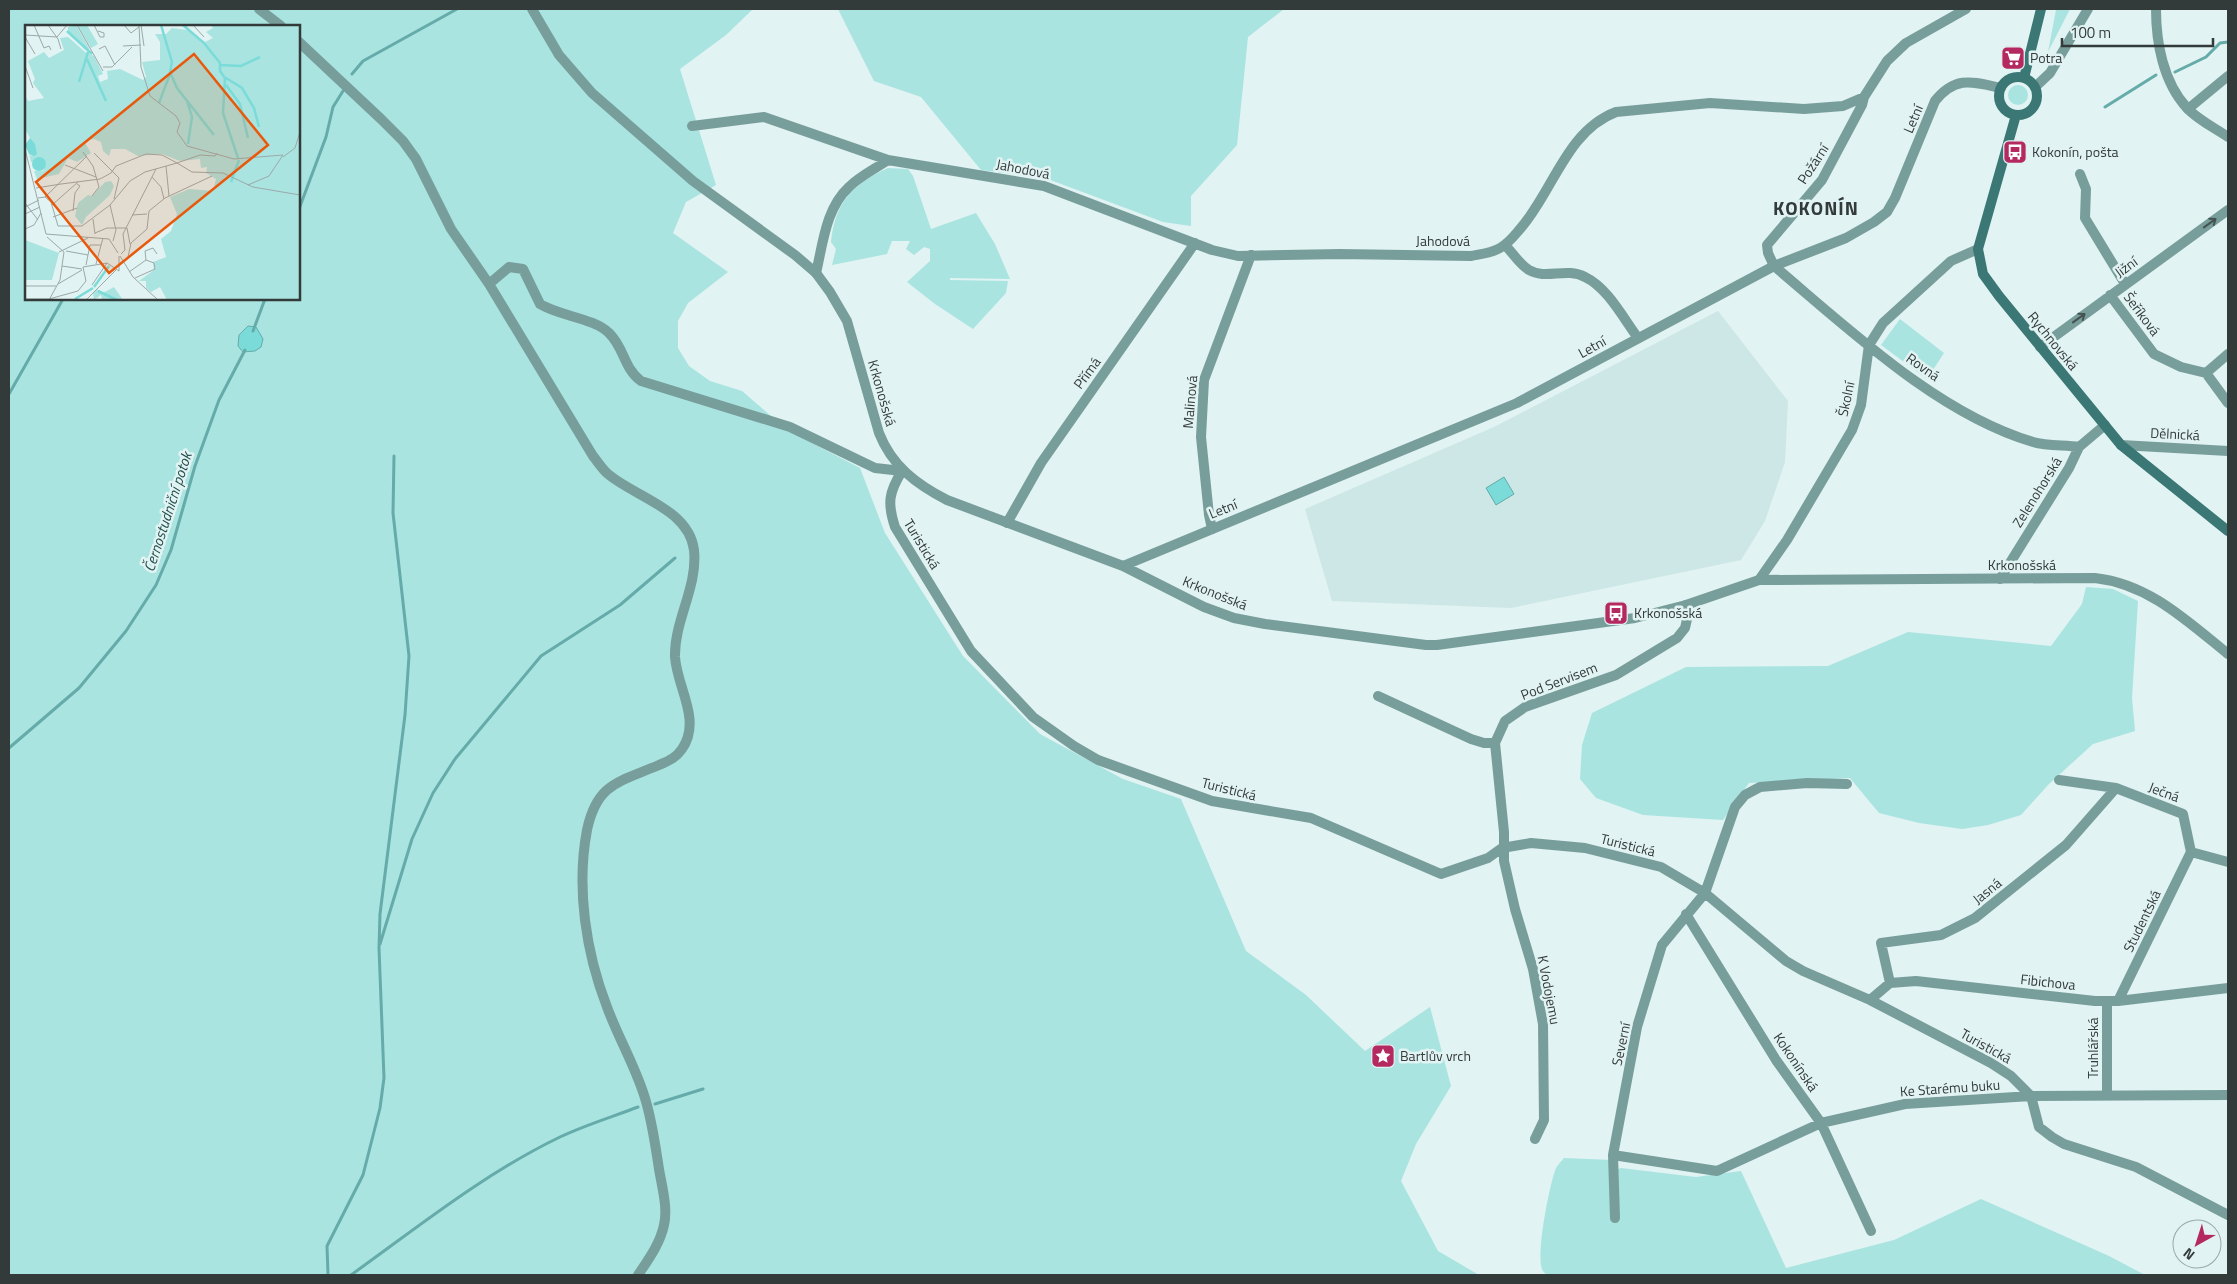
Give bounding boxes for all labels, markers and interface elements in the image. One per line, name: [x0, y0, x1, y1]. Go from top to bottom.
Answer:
scale bar: [2062, 15, 2213, 47]
text: 100 m: [2070, 21, 2111, 44]
inset map: [25, 25, 300, 300]
supermarket icon: Potra: [2000, 45, 2026, 71]
place label: Potra: [2030, 47, 2062, 68]
street label: Letní: [1897, 100, 1928, 136]
street label: Požární: [1792, 139, 1834, 188]
bus stop icon: Kokonín, pošta: [2002, 139, 2028, 165]
place label: Kokonín, pošta: [2032, 141, 2119, 162]
street label: Jahodová: [994, 153, 1052, 184]
district label: KOKONÍN: [1773, 193, 1859, 222]
one-way arrow: [2203, 218, 2217, 228]
street label: Jahodová: [1416, 230, 1470, 251]
street label: Jižní: [2110, 250, 2142, 282]
street label: Šeříková: [2119, 287, 2166, 340]
street label: Rychnovská: [2023, 307, 2084, 375]
one-way arrow: [2072, 313, 2085, 324]
street label: Letní: [1574, 330, 1610, 363]
street label: Rovná: [1902, 347, 1944, 386]
street label: Přímá: [1068, 352, 1105, 393]
street label: Krkonošská: [863, 357, 902, 429]
street label: Malinová: [1177, 374, 1202, 430]
street label: Školní: [1832, 379, 1860, 418]
street label: Dělnická: [2150, 422, 2200, 445]
water label: Černostudniční potok: [137, 447, 198, 575]
street label: Zelenohorská: [2007, 452, 2067, 531]
street label: Letní: [1205, 493, 1241, 524]
street label: Turistická: [899, 514, 946, 573]
street label: Krkonošská: [1988, 554, 2056, 575]
street label: Krkonošská: [1180, 570, 1251, 615]
bus stop icon: Krkonošská: [1603, 600, 1629, 626]
place label: Krkonošská: [1634, 602, 1702, 623]
street label: Pod Servisem: [1517, 656, 1600, 705]
street label: Turistická: [1200, 772, 1259, 805]
street label: Ječná: [2146, 776, 2183, 807]
street label: Turistická: [1599, 828, 1658, 861]
street label: Jasná: [1968, 872, 2006, 909]
street label: Studentská: [2117, 886, 2166, 955]
street label: K Vodojemu: [1532, 953, 1566, 1026]
street label: Fibichova: [2019, 968, 2077, 995]
street label: Truhlářská: [2082, 1017, 2103, 1079]
street label: Severní: [1606, 1019, 1636, 1067]
street label: Turistická: [1957, 1023, 2016, 1068]
street label: Kokonínská: [1769, 1028, 1824, 1096]
place icon: Bartlův vrch: [1370, 1043, 1396, 1069]
place label: Bartlův vrch: [1400, 1045, 1471, 1066]
street label: Ke Starému buku: [1899, 1074, 2001, 1101]
north arrow: [2172, 1219, 2222, 1269]
text: N: [2178, 1243, 2199, 1266]

